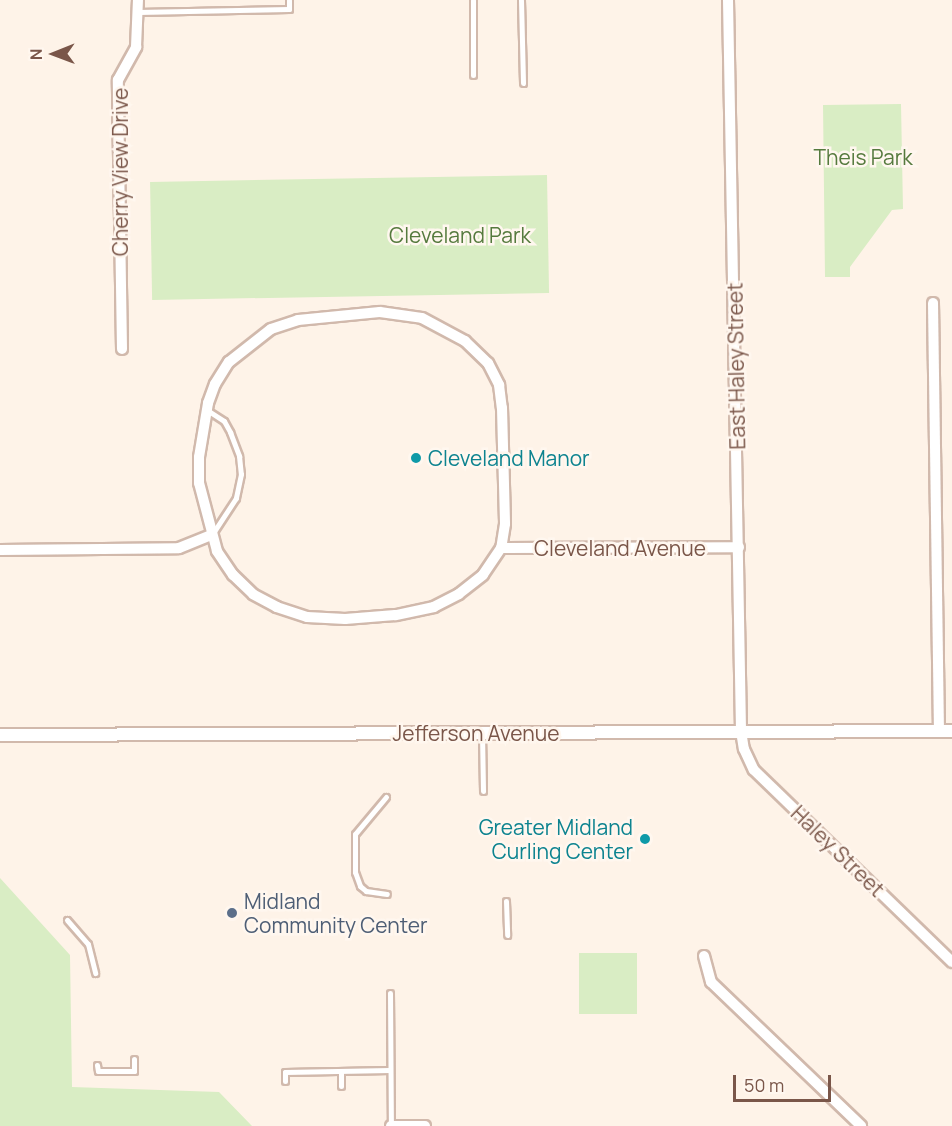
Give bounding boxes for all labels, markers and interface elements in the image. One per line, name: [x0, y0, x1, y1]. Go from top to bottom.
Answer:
north arrow: [24, 24, 84, 84]
text: N: [25, 48, 47, 60]
street label: Cherry View Drive: [107, 88, 133, 256]
park label: Theis Park: [813, 144, 913, 170]
park label: Cleveland Park: [389, 222, 531, 248]
street label: East Haley Street: [722, 282, 750, 450]
place label: Cleveland Manor: [428, 445, 590, 471]
marker: Cleveland Manor: [409, 451, 423, 465]
street label: Cleveland Avenue: [534, 535, 706, 561]
street label: Jefferson Avenue: [393, 720, 559, 746]
street label: Haley Street: [786, 800, 890, 902]
place label: Greater Midland Curling Center: [479, 814, 633, 864]
marker: Greater Midland Curling Center: [638, 832, 652, 846]
place label: Midland Community Center: [244, 888, 428, 938]
marker: Midland Community Center: [225, 906, 239, 920]
scale bar: [736, 1063, 834, 1101]
text: 50 m: [744, 1073, 784, 1097]

